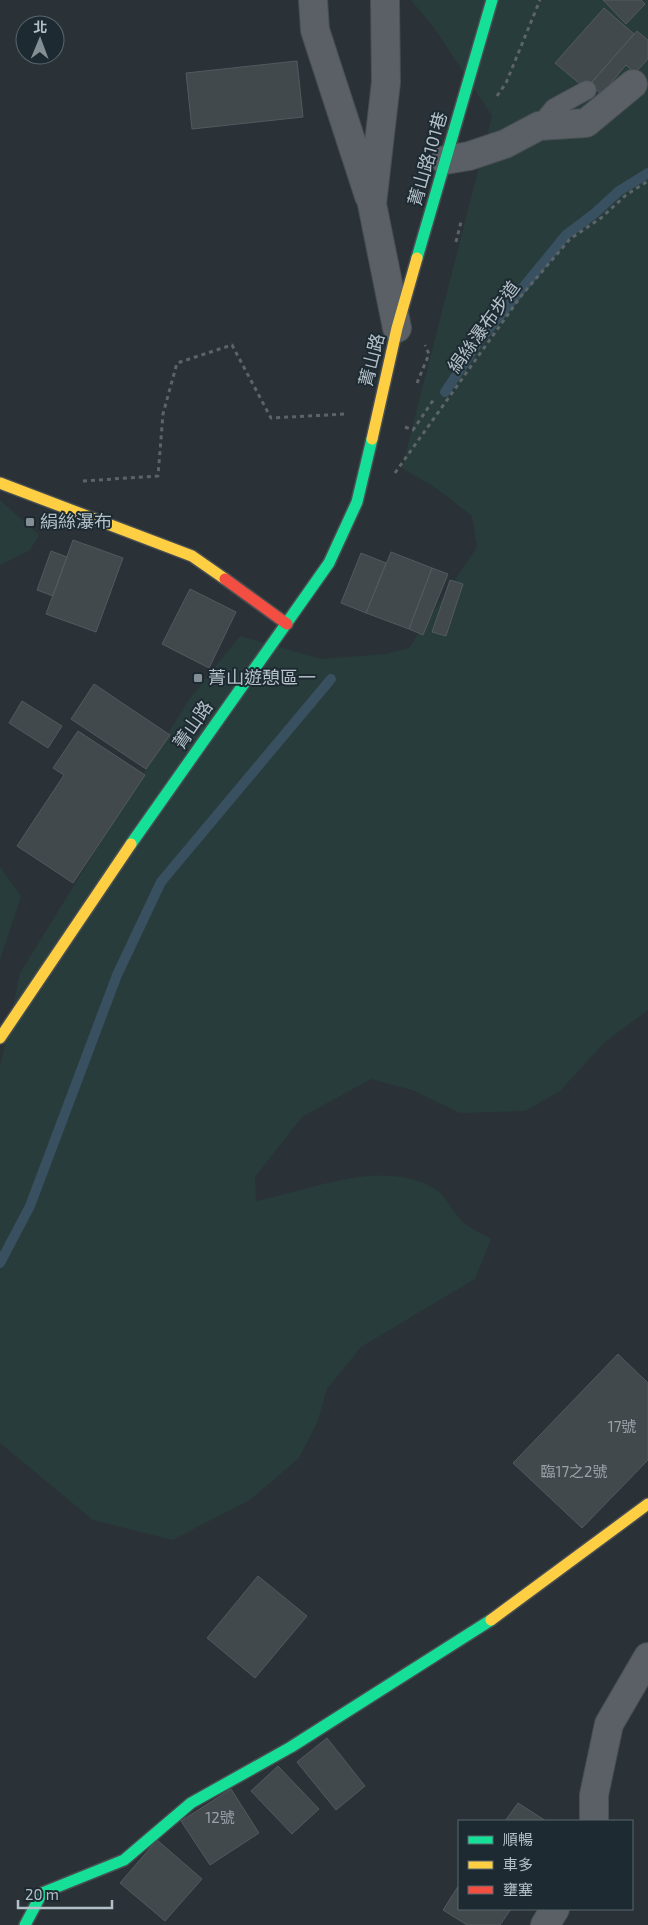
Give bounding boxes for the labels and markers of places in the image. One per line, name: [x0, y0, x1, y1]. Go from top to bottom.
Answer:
place label: 絹絲瀑布: [40, 510, 112, 532]
marker: 絹絲瀑布: [24, 516, 36, 528]
place label: 菁山遊憩區一: [208, 666, 316, 688]
marker: 菁山遊憩區一: [192, 672, 204, 684]

